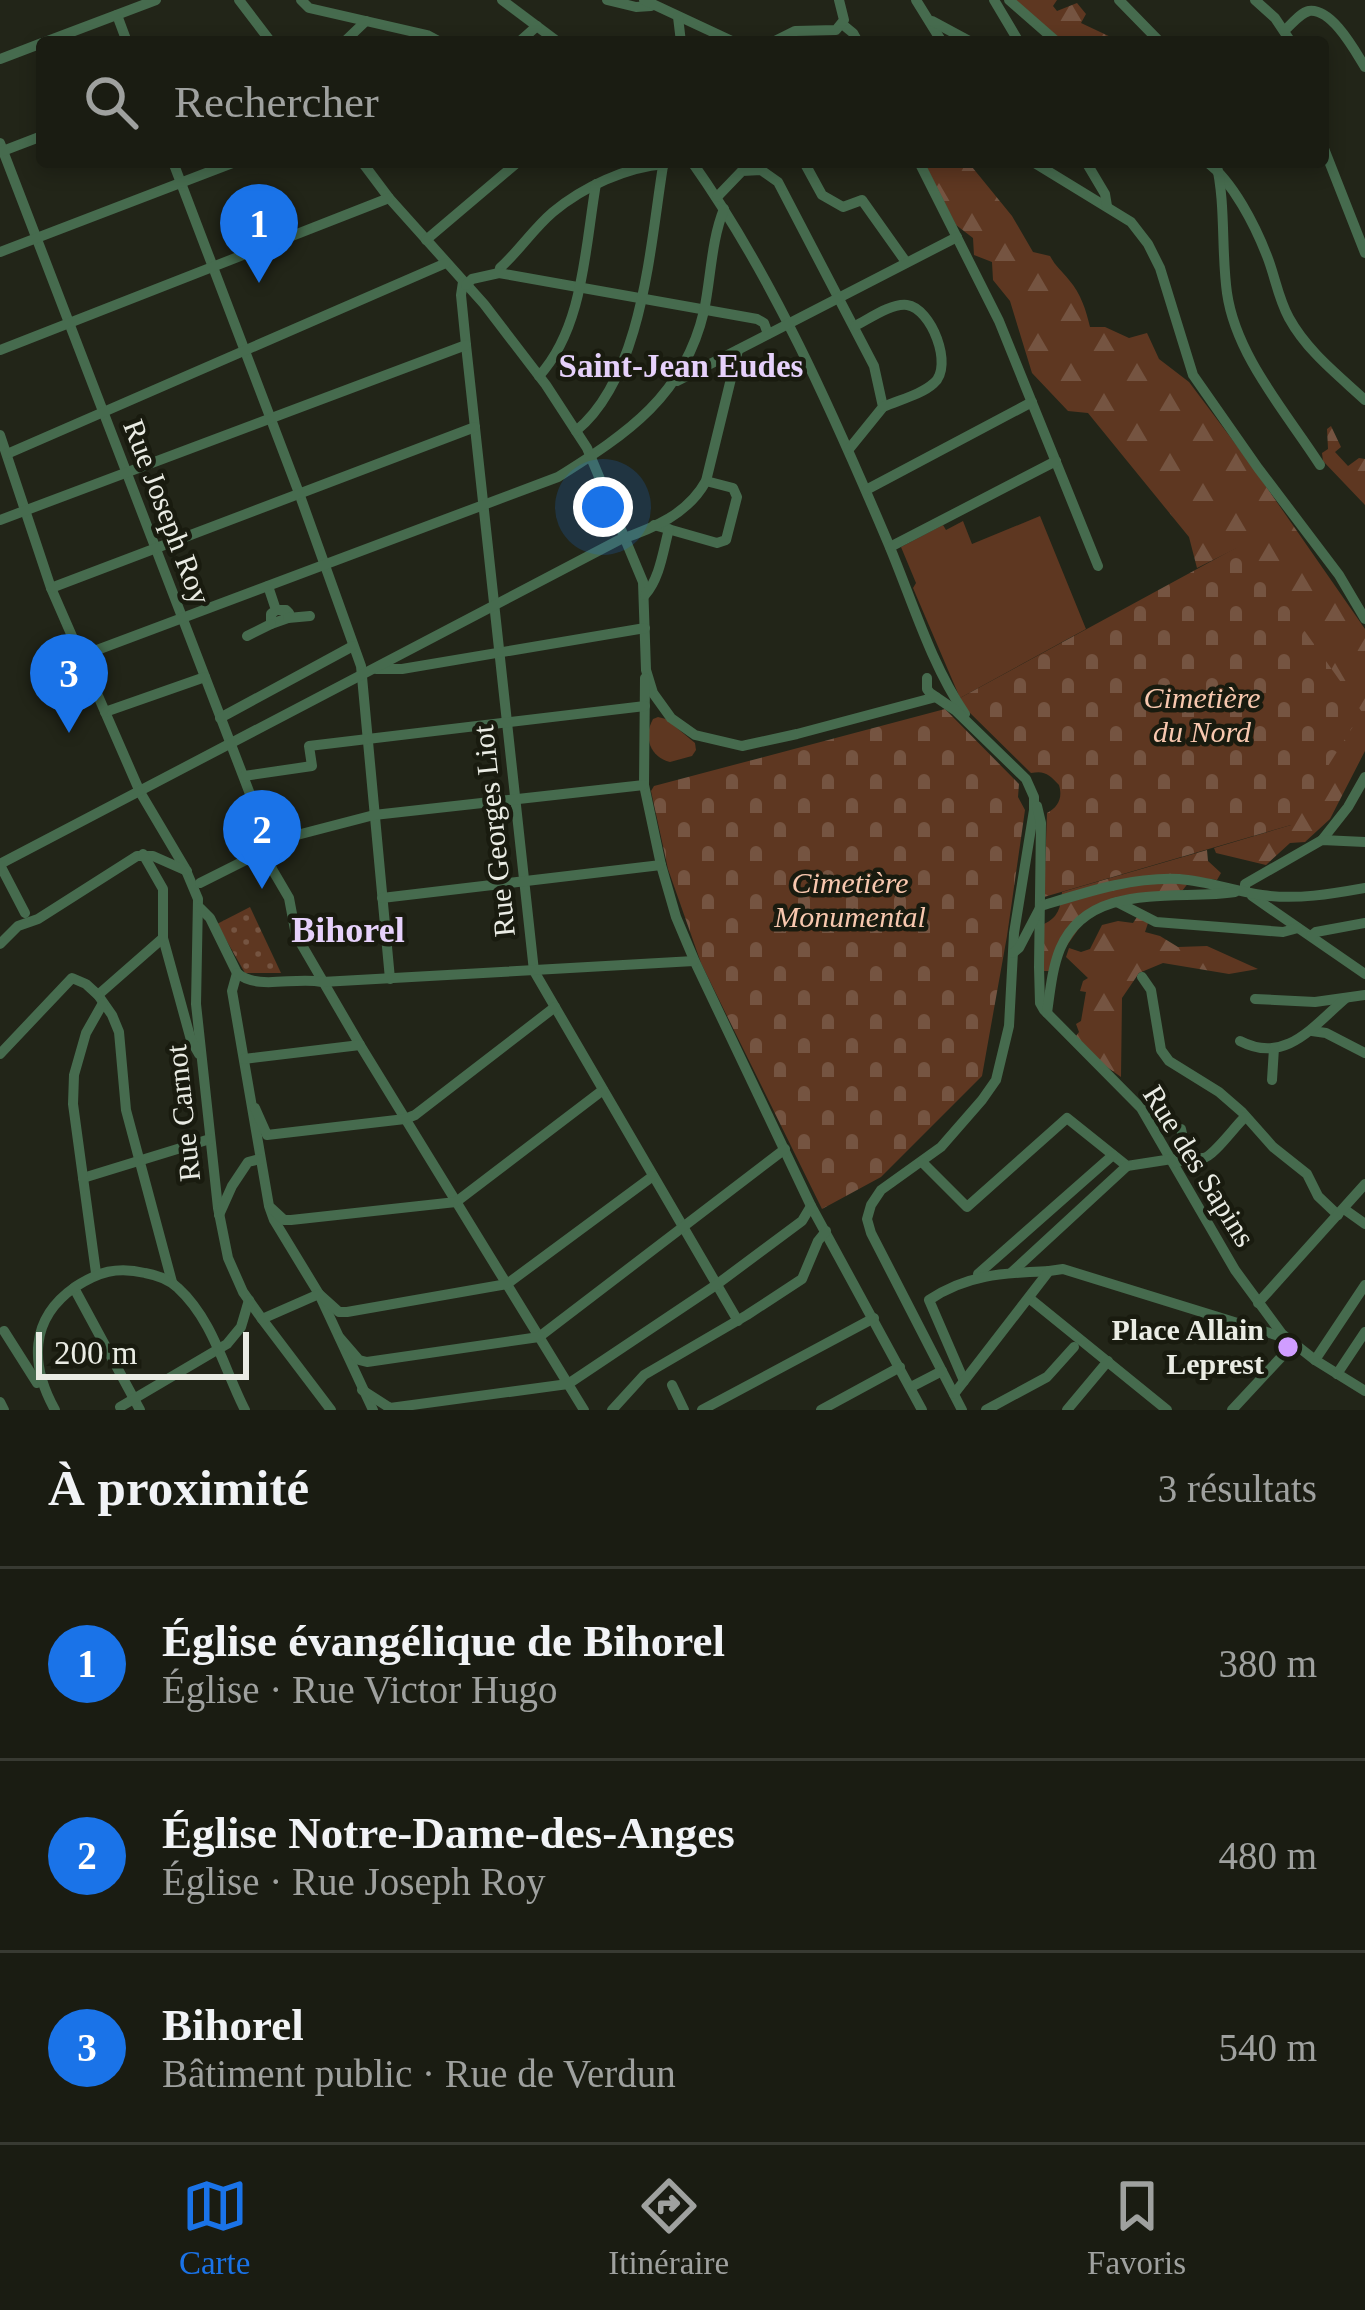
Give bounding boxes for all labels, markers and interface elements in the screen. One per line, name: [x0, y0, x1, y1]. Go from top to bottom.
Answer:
search box: [36, 36, 1329, 168]
icon: search: [78, 69, 144, 135]
text: Rechercher: [174, 77, 379, 127]
pin: 1: [220, 184, 298, 283]
district label: Saint-Jean Eudes: [559, 348, 804, 384]
street label: Rue Joseph Roy: [117, 415, 218, 609]
your location: [573, 477, 633, 537]
pin: 3: [30, 634, 108, 733]
park label: Cimetière du Nord: [1143, 681, 1261, 748]
street label: Rue Georges Liot: [466, 723, 521, 939]
pin: 2: [223, 790, 301, 889]
park label: Cimetière Monumental: [773, 866, 926, 933]
district label: Bihorel: [291, 910, 405, 950]
street label: Rue Carnot: [159, 1042, 206, 1183]
street label: Rue des Sapins: [1137, 1079, 1262, 1252]
place label: Place Allain Leprest: [1112, 1313, 1264, 1380]
scale bar: [36, 1326, 249, 1379]
marker: Place Allain Leprest: [1275, 1334, 1301, 1360]
text: 200 m: [54, 1335, 137, 1371]
text: À proximité: [48, 1460, 309, 1516]
text: 3 résultats: [1158, 1467, 1317, 1510]
text: Église évangélique de Bihorel: [162, 1616, 725, 1666]
text: 1: [77, 1642, 97, 1685]
text: 380 m: [1218, 1642, 1317, 1685]
text: Église · Rue Victor Hugo: [162, 1668, 558, 1711]
text: Église Notre-Dame-des-Anges: [162, 1808, 735, 1858]
text: 2: [77, 1834, 97, 1877]
text: 480 m: [1218, 1834, 1317, 1877]
text: Église · Rue Joseph Roy: [162, 1860, 545, 1903]
text: Bihorel: [162, 2000, 304, 2050]
text: 3: [77, 2026, 97, 2069]
text: 540 m: [1218, 2026, 1317, 2069]
text: Bâtiment public · Rue de Verdun: [162, 2052, 676, 2095]
tab: Carte: [179, 2173, 250, 2282]
tab: Itinéraire: [608, 2173, 729, 2282]
tab: Favoris: [1087, 2173, 1186, 2282]

